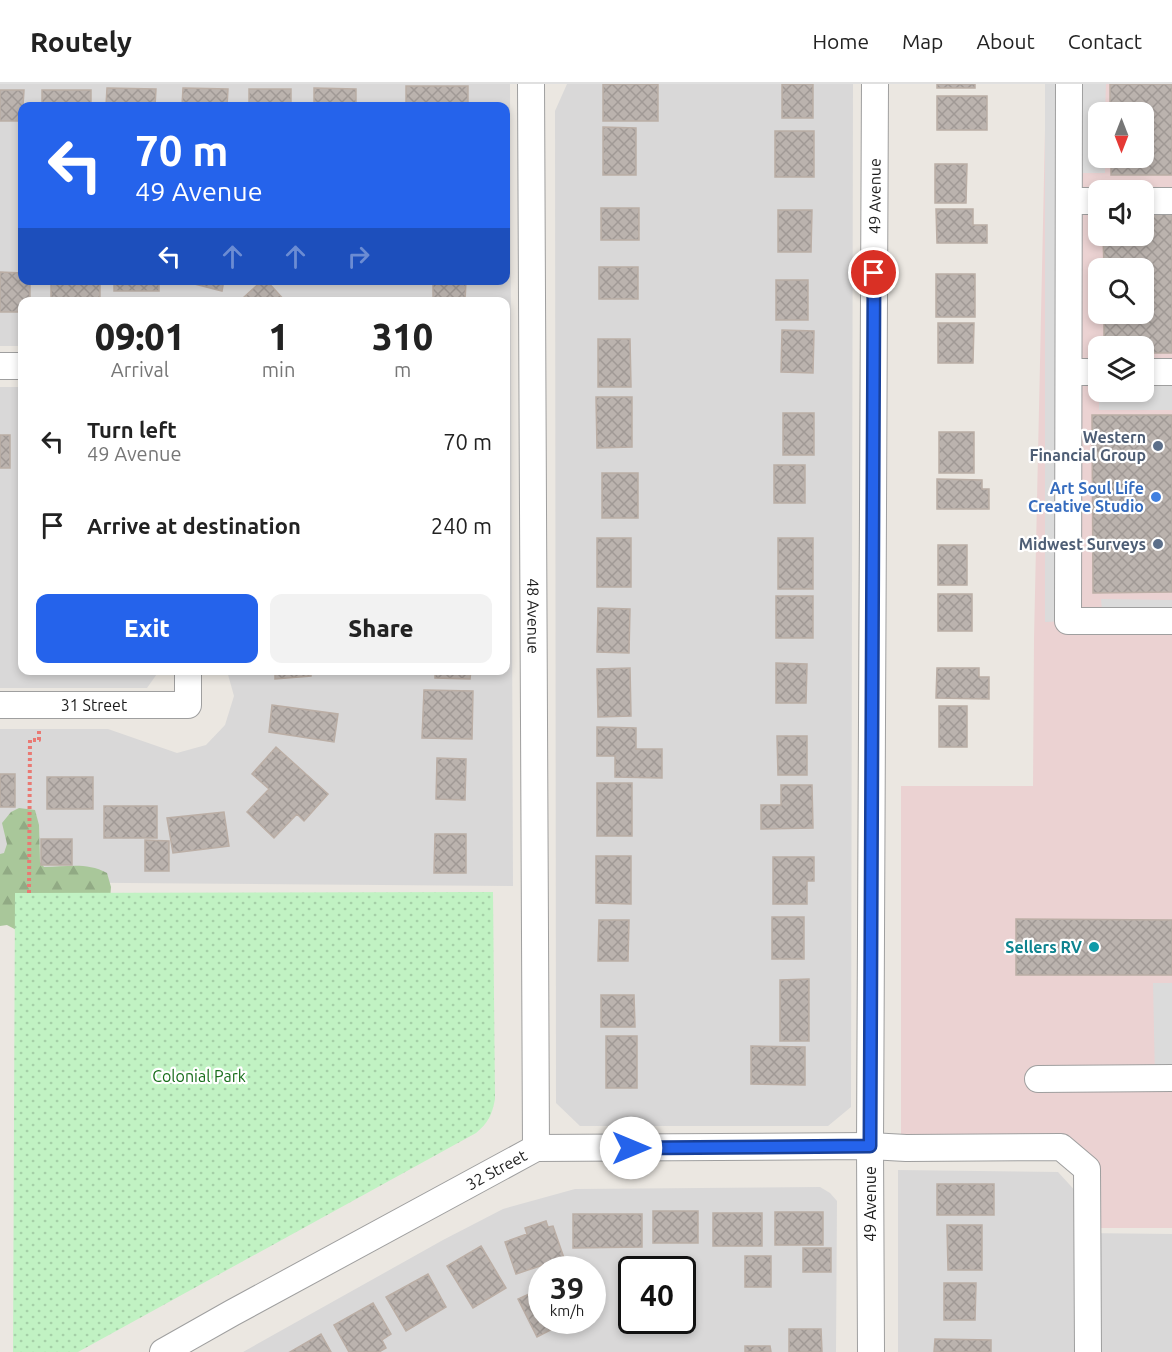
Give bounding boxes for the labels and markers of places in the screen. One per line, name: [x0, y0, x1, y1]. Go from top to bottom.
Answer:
pin: [848, 247, 899, 298]
place label: Western Financial Group: [1029, 428, 1146, 464]
marker: Western Financial Group: [1151, 439, 1165, 453]
place label: Art Soul Life Creative Studio: [1028, 479, 1144, 515]
marker: Art Soul Life Creative Studio: [1149, 490, 1163, 504]
place label: Midwest Surveys: [1019, 535, 1146, 553]
marker: Midwest Surveys: [1151, 537, 1165, 551]
place label: Sellers RV: [1005, 938, 1083, 956]
marker: Sellers RV: [1087, 940, 1101, 954]

